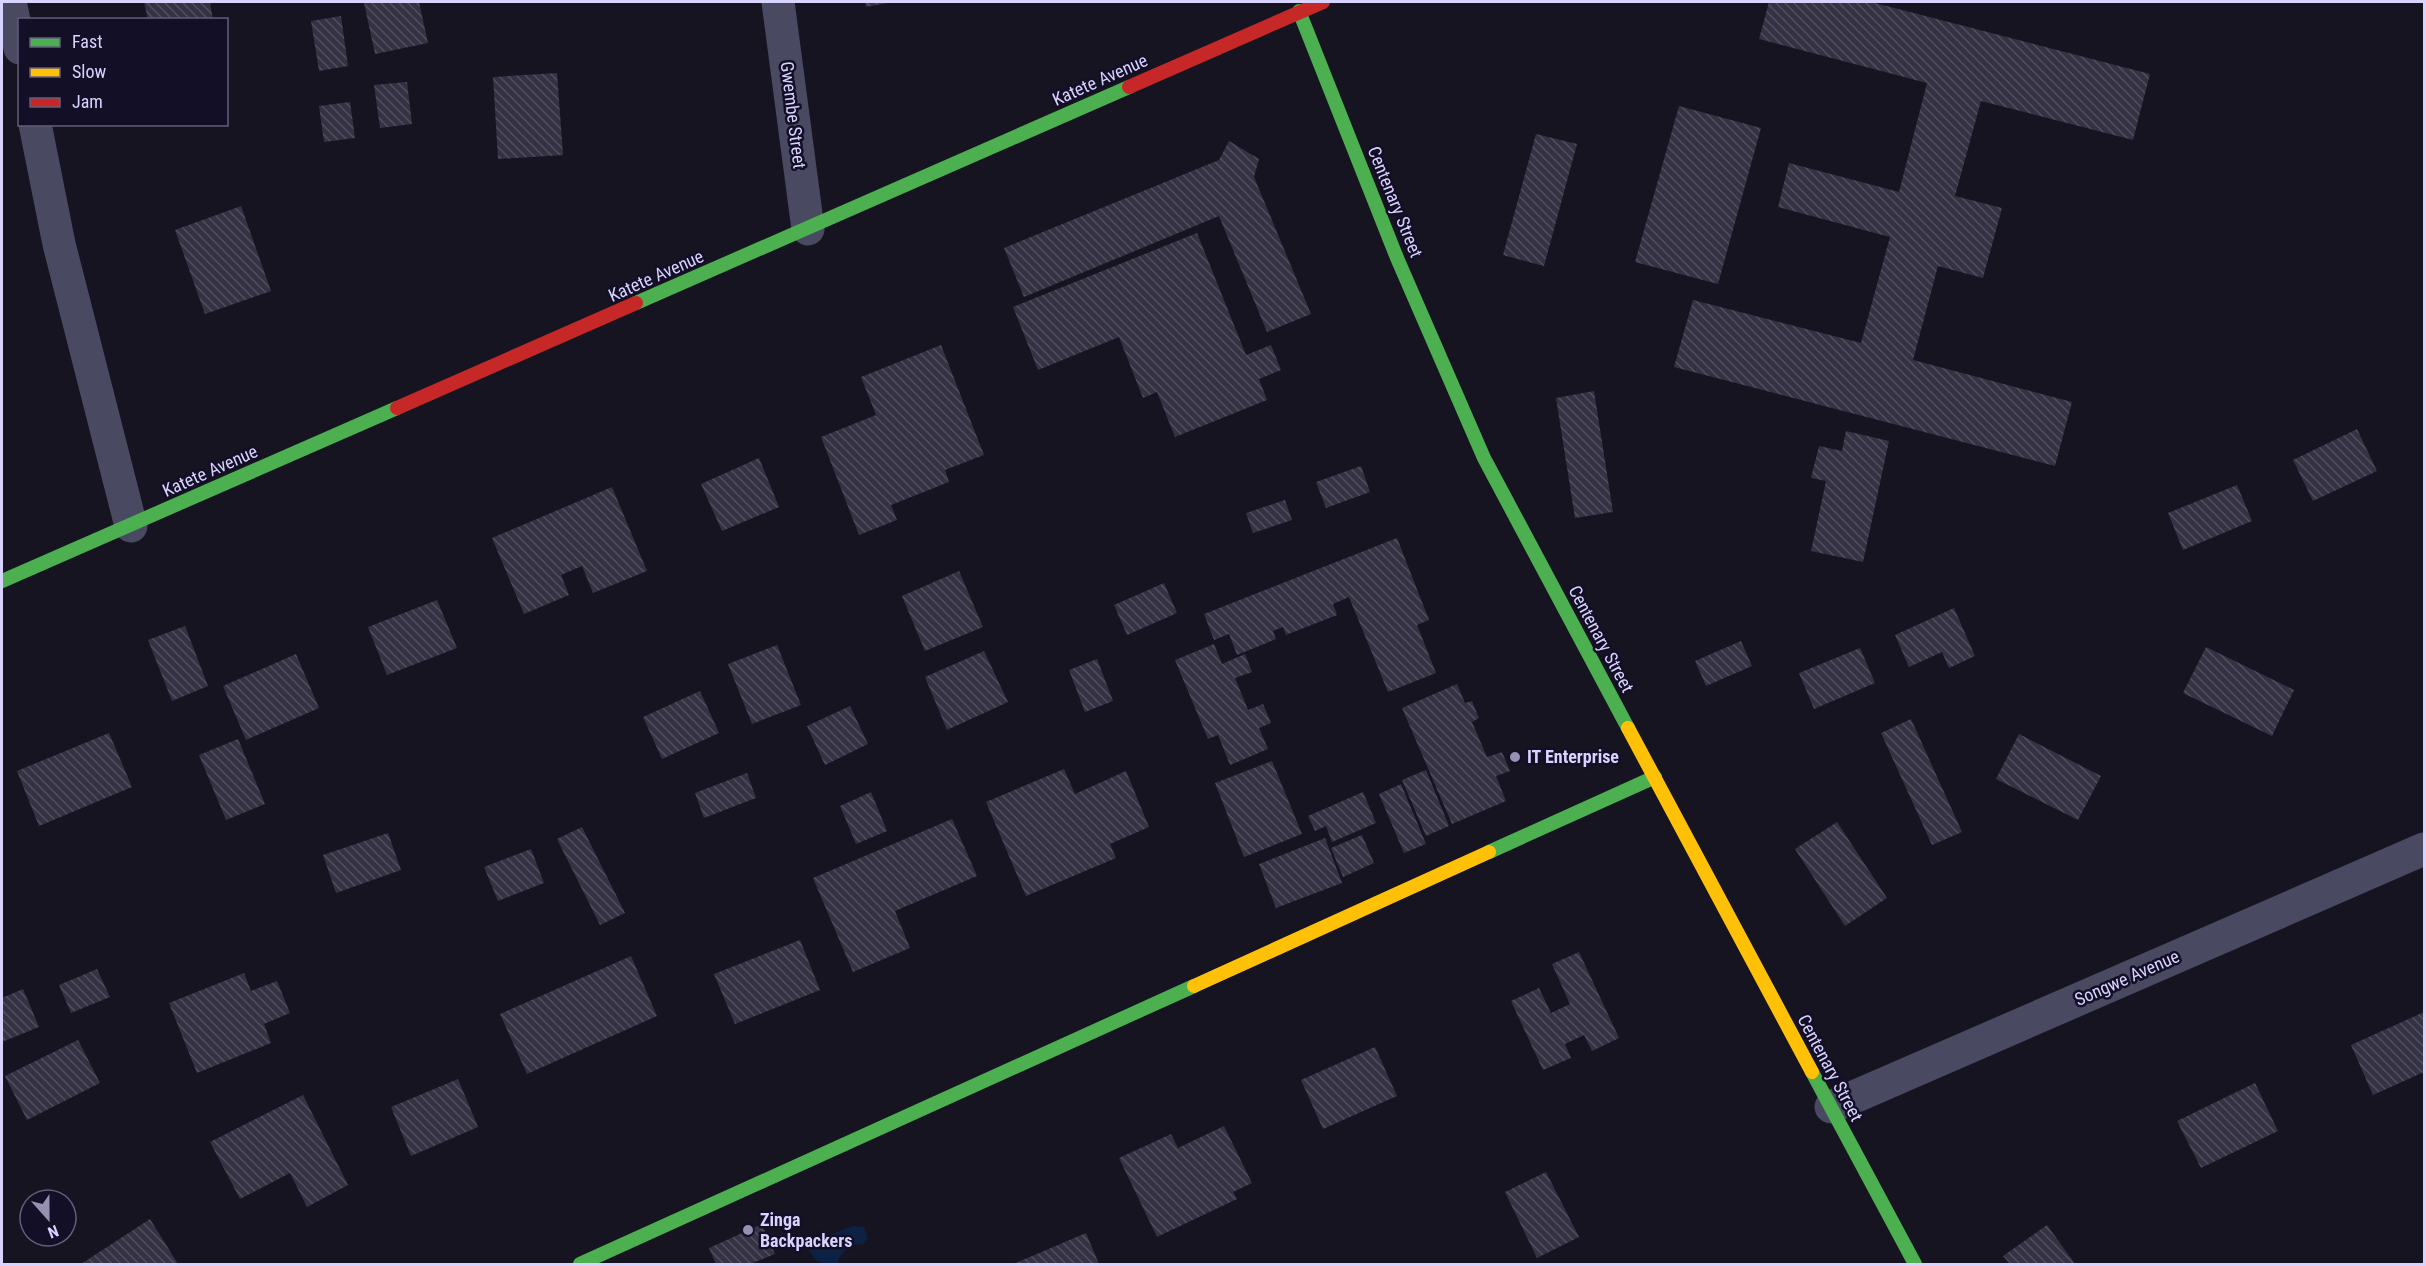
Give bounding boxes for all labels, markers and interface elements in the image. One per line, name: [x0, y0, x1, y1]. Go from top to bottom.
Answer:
legend: [18, 18, 228, 126]
text: Fast: [72, 31, 103, 52]
street label: Katete Avenue: [1049, 49, 1151, 110]
street label: Gwembe Street: [776, 60, 810, 170]
text: Slow: [72, 61, 107, 82]
text: Jam: [72, 91, 103, 112]
street label: Centenary Street: [1364, 143, 1427, 260]
street label: Katete Avenue: [605, 245, 707, 306]
street label: Katete Avenue: [159, 440, 261, 501]
street label: Centenary Street: [1564, 582, 1638, 696]
place label: IT Enterprise: [1527, 746, 1619, 767]
marker: IT Enterprise: [1508, 750, 1522, 764]
street label: Songwe Avenue: [2071, 945, 2182, 1010]
street label: Centenary Street: [1793, 1011, 1867, 1125]
north arrow: [18, 1188, 78, 1248]
place label: Zinga Backpackers: [760, 1209, 852, 1251]
text: N: [45, 1221, 61, 1242]
marker: Zinga Backpackers: [741, 1223, 755, 1237]

